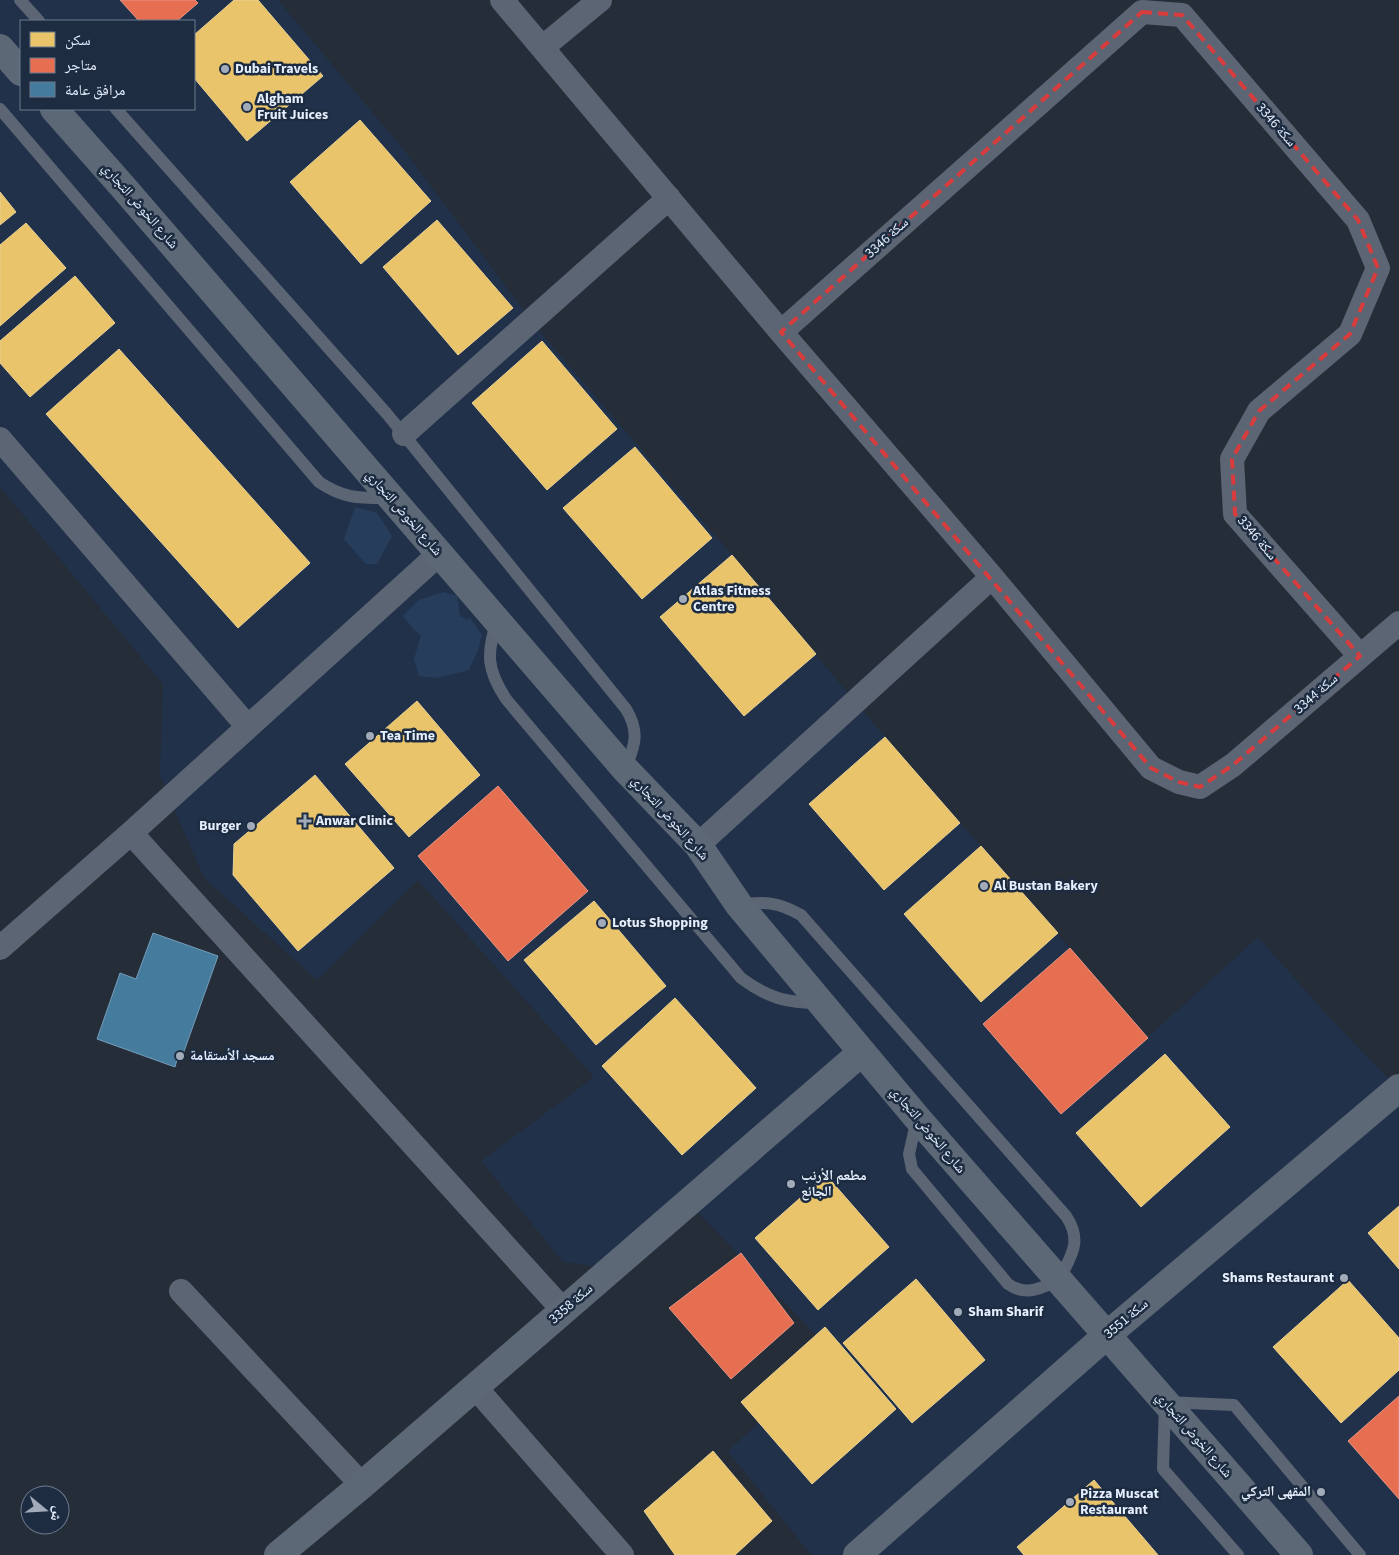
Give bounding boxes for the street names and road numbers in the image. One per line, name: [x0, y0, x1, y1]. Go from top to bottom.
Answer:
street label: سكة 3346: [1251, 99, 1301, 151]
street label: شارع الخوض التجاري: [97, 159, 183, 254]
street label: سكة 3346: [861, 213, 913, 263]
street label: شارع الخوض التجاري: [361, 466, 447, 561]
street label: سكة 3346: [1232, 511, 1282, 565]
street label: سكة 3344: [1290, 669, 1342, 719]
street label: شارع الخوض التجاري: [626, 771, 714, 865]
street label: شارع الخوض التجاري: [885, 1082, 970, 1178]
street label: سكة 3358: [545, 1279, 597, 1329]
street label: سكة 3551: [1099, 1294, 1153, 1344]
street label: شارع الخوض التجاري: [1151, 1388, 1237, 1483]

